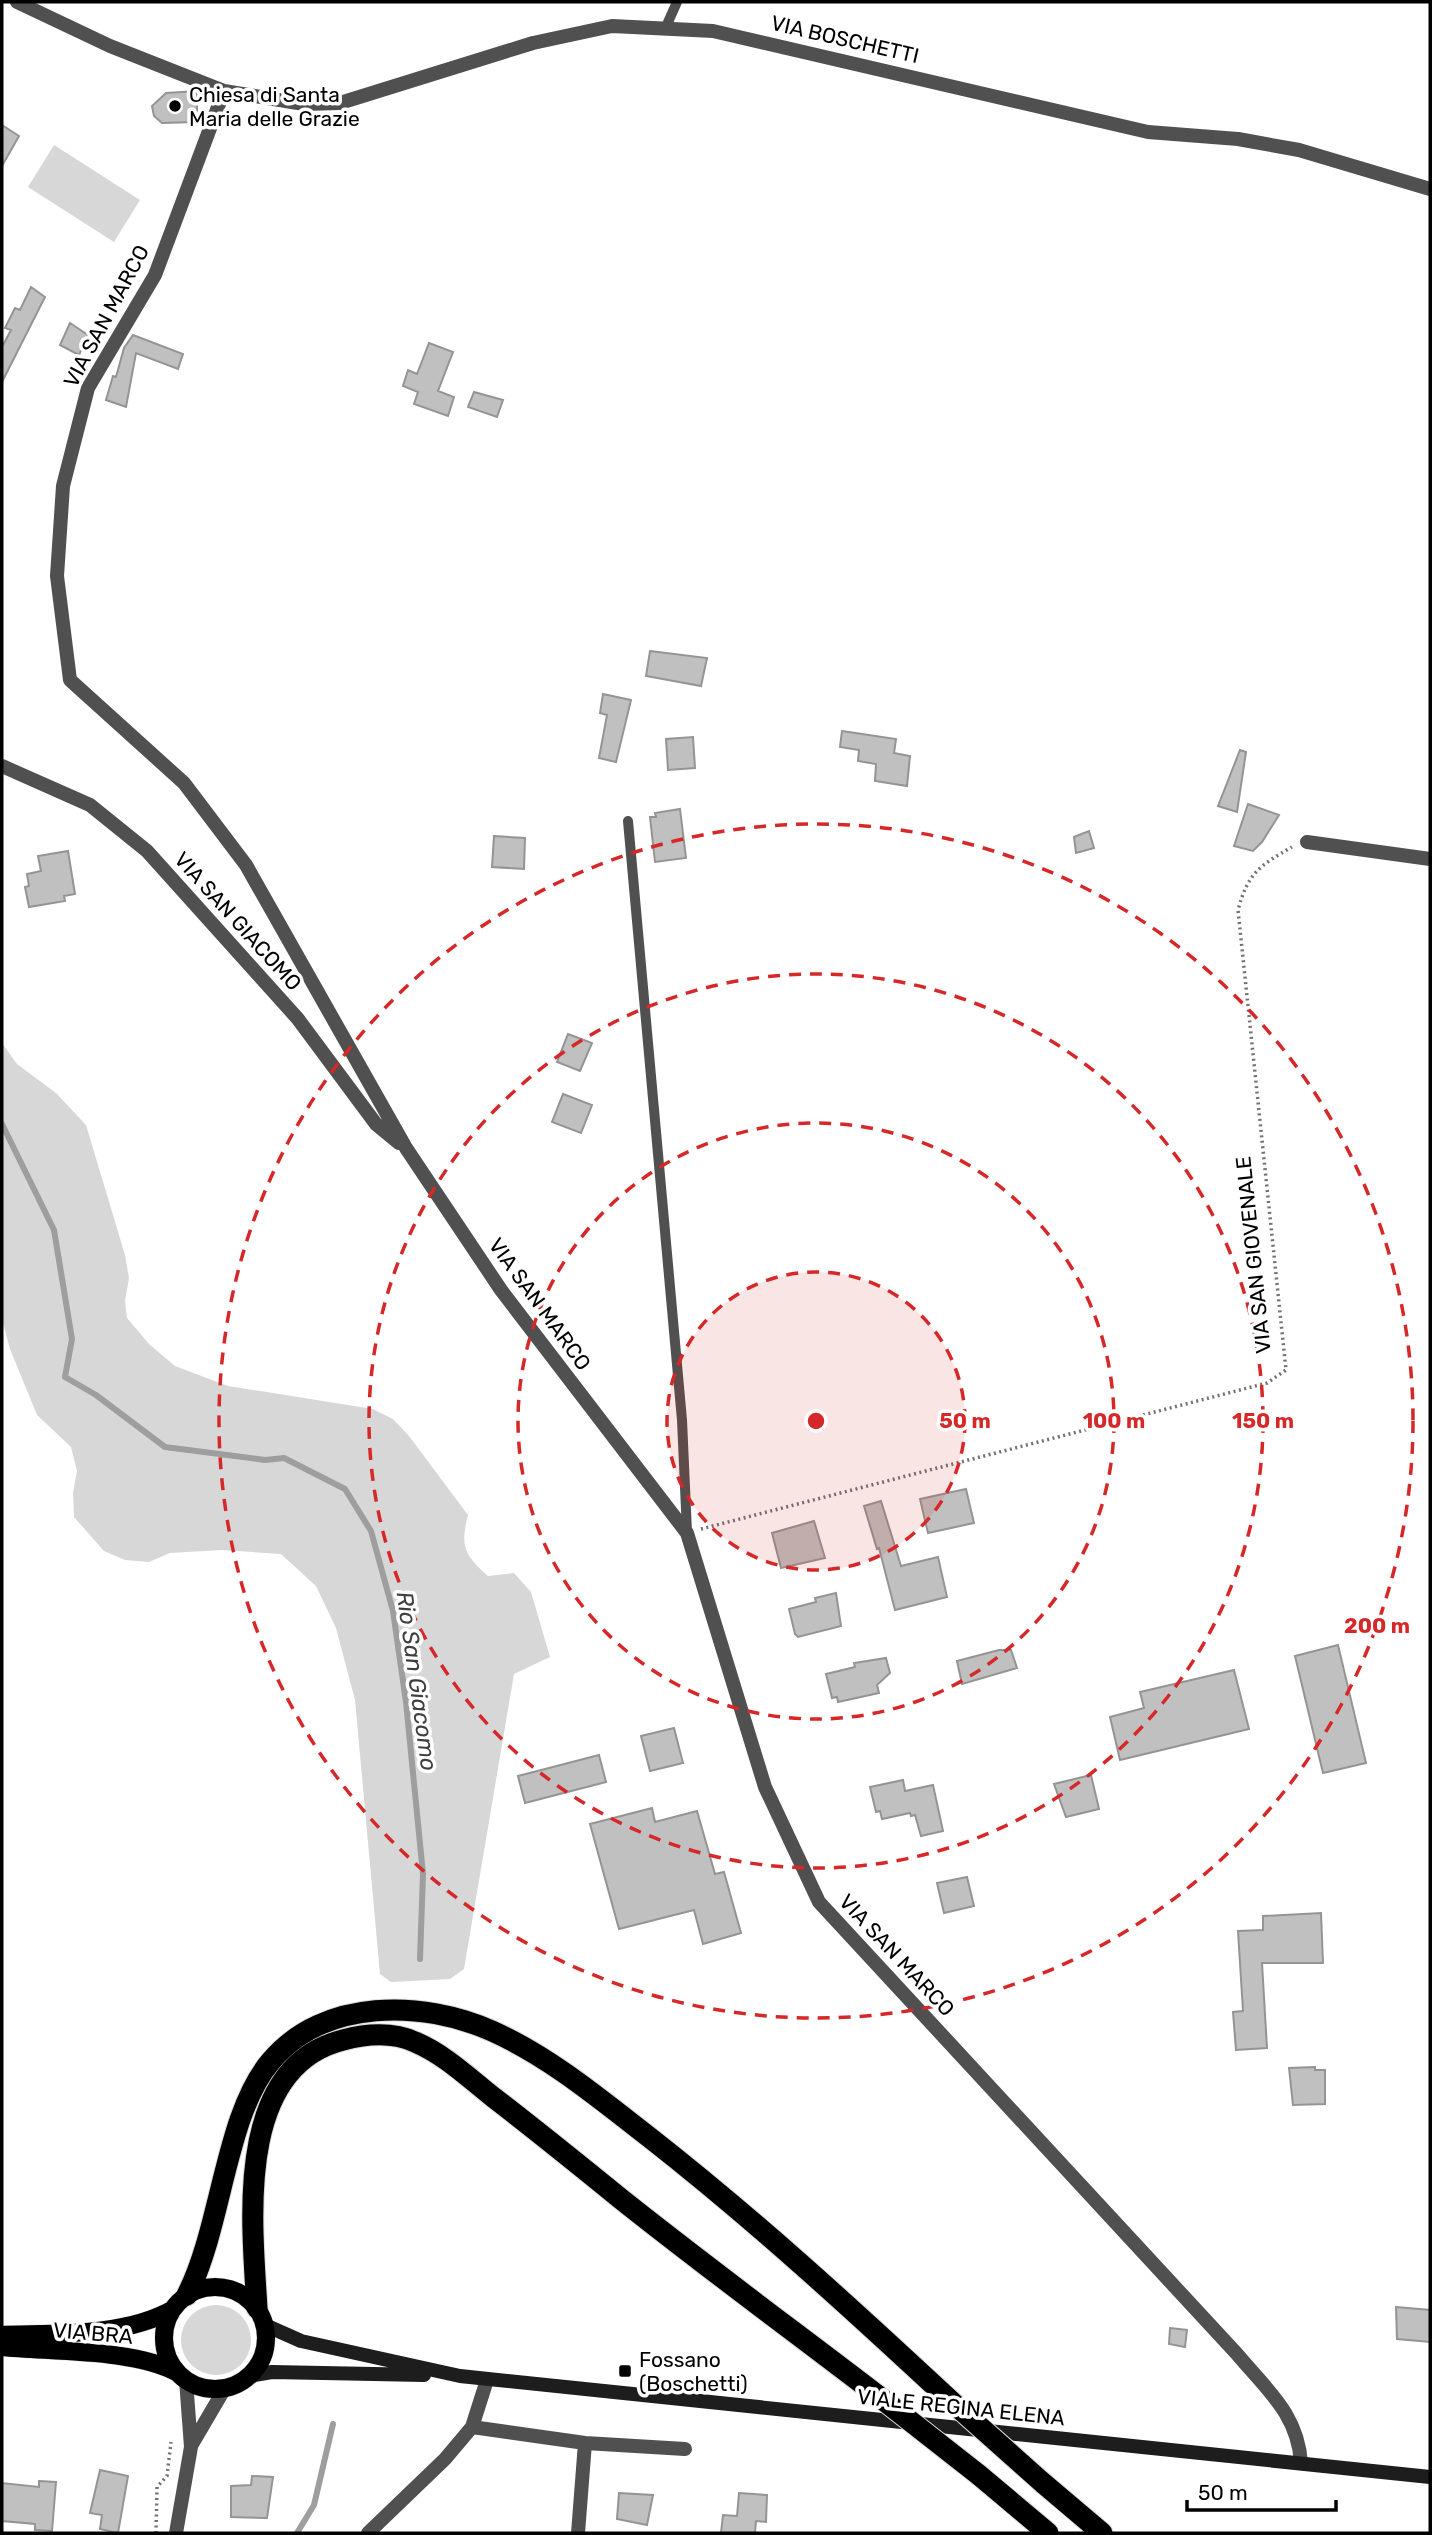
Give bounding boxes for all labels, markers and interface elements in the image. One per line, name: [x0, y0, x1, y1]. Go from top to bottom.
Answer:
street label: VIA BOSCHETTI: [769, 10, 921, 68]
place label: Chiesa di Santa Maria delle Grazie: [189, 82, 360, 131]
marker: Chiesa di Santa Maria delle Grazie: [167, 98, 183, 114]
street label: VIA SAN MARCO: [58, 241, 154, 391]
street label: VIA SAN GIACOMO: [169, 847, 307, 995]
street label: VIA SAN GIOVENALE: [1230, 1155, 1276, 1355]
street label: VIA SAN MARCO: [484, 1233, 596, 1375]
text: 50 m: [939, 1408, 991, 1433]
text: 100 m: [1083, 1408, 1145, 1433]
text: 150 m: [1232, 1408, 1294, 1433]
centre of rings: [804, 1409, 828, 1433]
water label: Rio San Giacomo: [391, 1589, 443, 1773]
text: 200 m: [1344, 1613, 1410, 1638]
street label: VIA SAN MARCO: [834, 1889, 960, 2021]
street label: VIA BRA: [52, 2317, 134, 2349]
place label: Fossano (Boschetti): [639, 2347, 748, 2396]
marker: Fossano (Boschetti): [617, 2363, 633, 2379]
street label: VIALE REGINA ELENA: [856, 2384, 1066, 2430]
scale bar: [1187, 2468, 1336, 2512]
text: 50 m: [1198, 2480, 1248, 2505]

